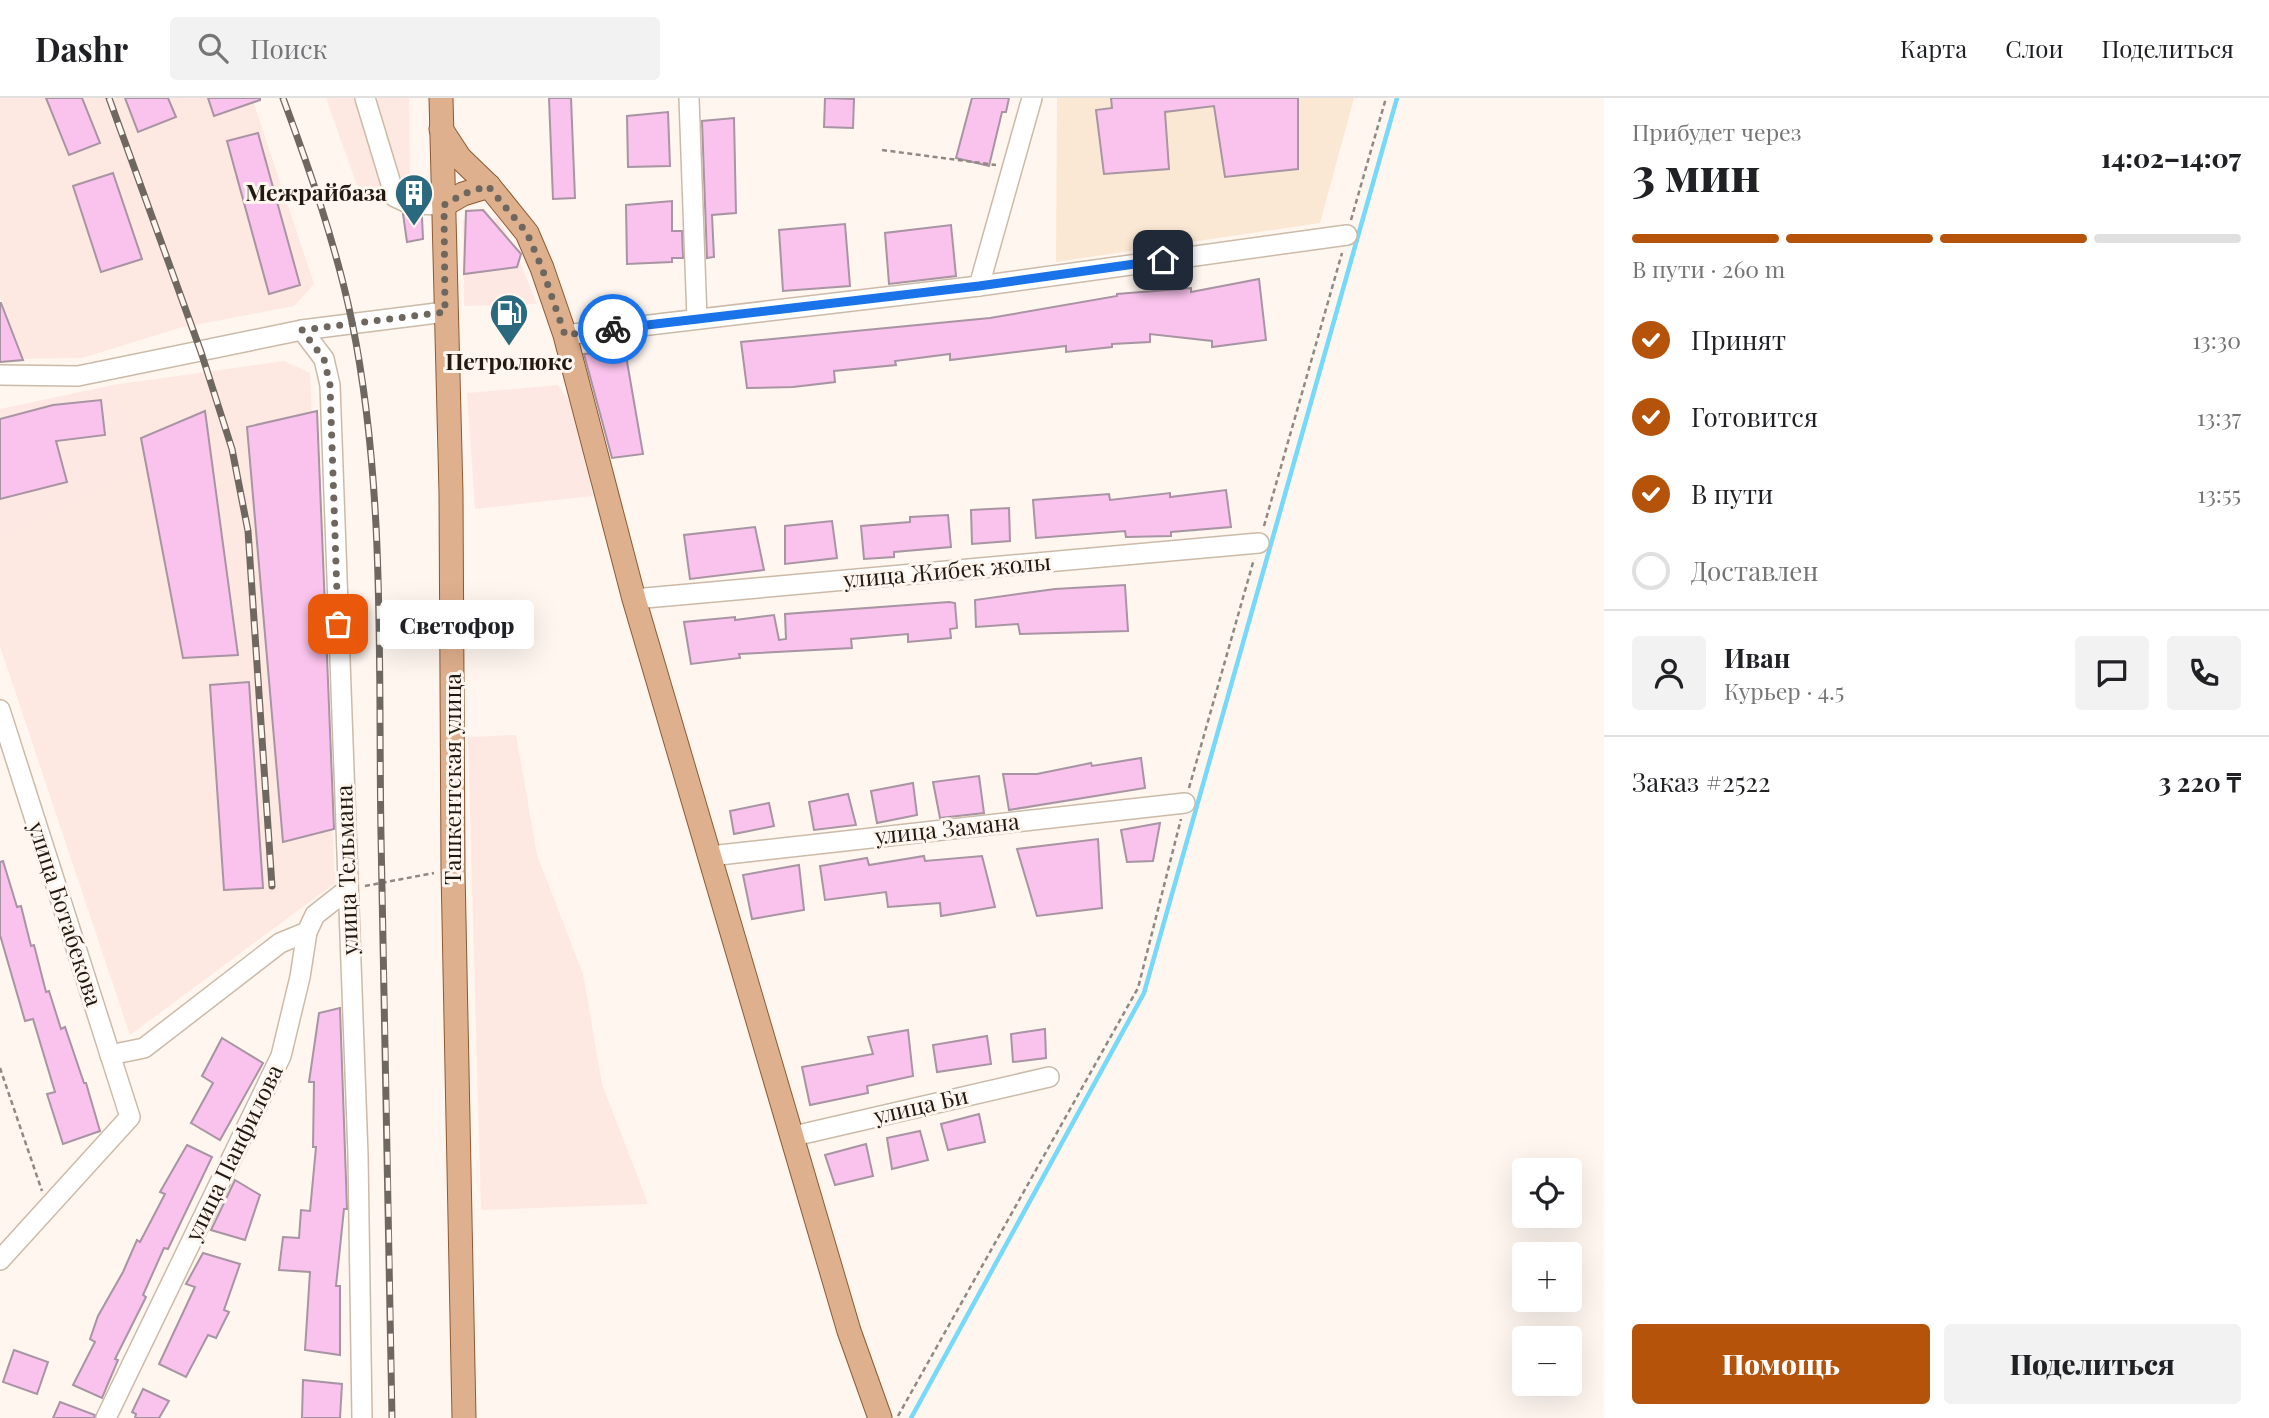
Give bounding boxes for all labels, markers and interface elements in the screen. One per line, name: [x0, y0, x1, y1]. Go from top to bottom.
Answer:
search box: [170, 17, 660, 80]
text: Dashr: [35, 26, 128, 70]
icon: search: [194, 29, 232, 67]
text: Поиск: [250, 31, 327, 66]
text: Карта: [1900, 32, 1967, 64]
text: Слои: [2005, 32, 2064, 64]
text: Поделиться: [2102, 32, 2234, 64]
text: Прибудет через: [1632, 116, 1801, 147]
text: 14:02–14:07: [2101, 140, 2241, 175]
text: 3 мин: [1632, 142, 1760, 204]
building icon: Межрайбаза: [393, 172, 435, 227]
place label: Межрайбаза: [245, 176, 387, 207]
pin: [1133, 230, 1193, 290]
icon: home: [1144, 241, 1182, 279]
text: В пути · 260 m: [1632, 253, 1785, 284]
fuel station icon: Петролюкс: [488, 292, 530, 347]
courier: [578, 294, 648, 364]
icon: bike: [594, 310, 632, 348]
icon: check: [1632, 321, 1670, 359]
text: Принят: [1691, 322, 1786, 357]
text: 13:30: [2192, 324, 2241, 355]
place label: Петролюкс: [445, 345, 573, 376]
icon: check: [1632, 398, 1670, 436]
text: Готовится: [1691, 399, 1818, 434]
text: 13:37: [2197, 401, 2241, 432]
icon: check: [1632, 475, 1670, 513]
text: В пути: [1691, 476, 1773, 511]
text: 13:55: [2197, 478, 2241, 509]
street label: улица Жибек жолы: [841, 545, 1052, 594]
text: Доставлен: [1691, 553, 1818, 588]
pin: [308, 594, 368, 654]
callout: Светофор: [380, 600, 534, 648]
icon: bag: [319, 605, 357, 643]
text: Светофор: [400, 609, 514, 640]
button: person: [1632, 636, 1706, 710]
button: chat: [2075, 636, 2149, 710]
button: phone: [2167, 636, 2241, 710]
text: Иван: [1724, 640, 1790, 675]
street label: Ташкентская улица: [436, 672, 467, 885]
text: Курьер · 4.5: [1724, 675, 1844, 706]
text: Заказ #2522: [1632, 764, 1770, 799]
text: 3 220 ₸: [2158, 764, 2241, 799]
street label: улица Тельмана: [327, 784, 364, 957]
street label: улица Замана: [872, 804, 1021, 851]
street label: улица Ботабекова: [22, 816, 111, 1010]
street label: улица Панфилова: [176, 1058, 289, 1247]
street label: улица Би: [869, 1079, 971, 1131]
map controls: [1512, 1158, 1582, 1396]
button: locate: [1512, 1158, 1582, 1228]
button: +: [1512, 1242, 1582, 1312]
button: Помощь: [1632, 1324, 1930, 1404]
button: Поделиться: [1944, 1324, 2241, 1404]
button: −: [1512, 1326, 1582, 1396]

